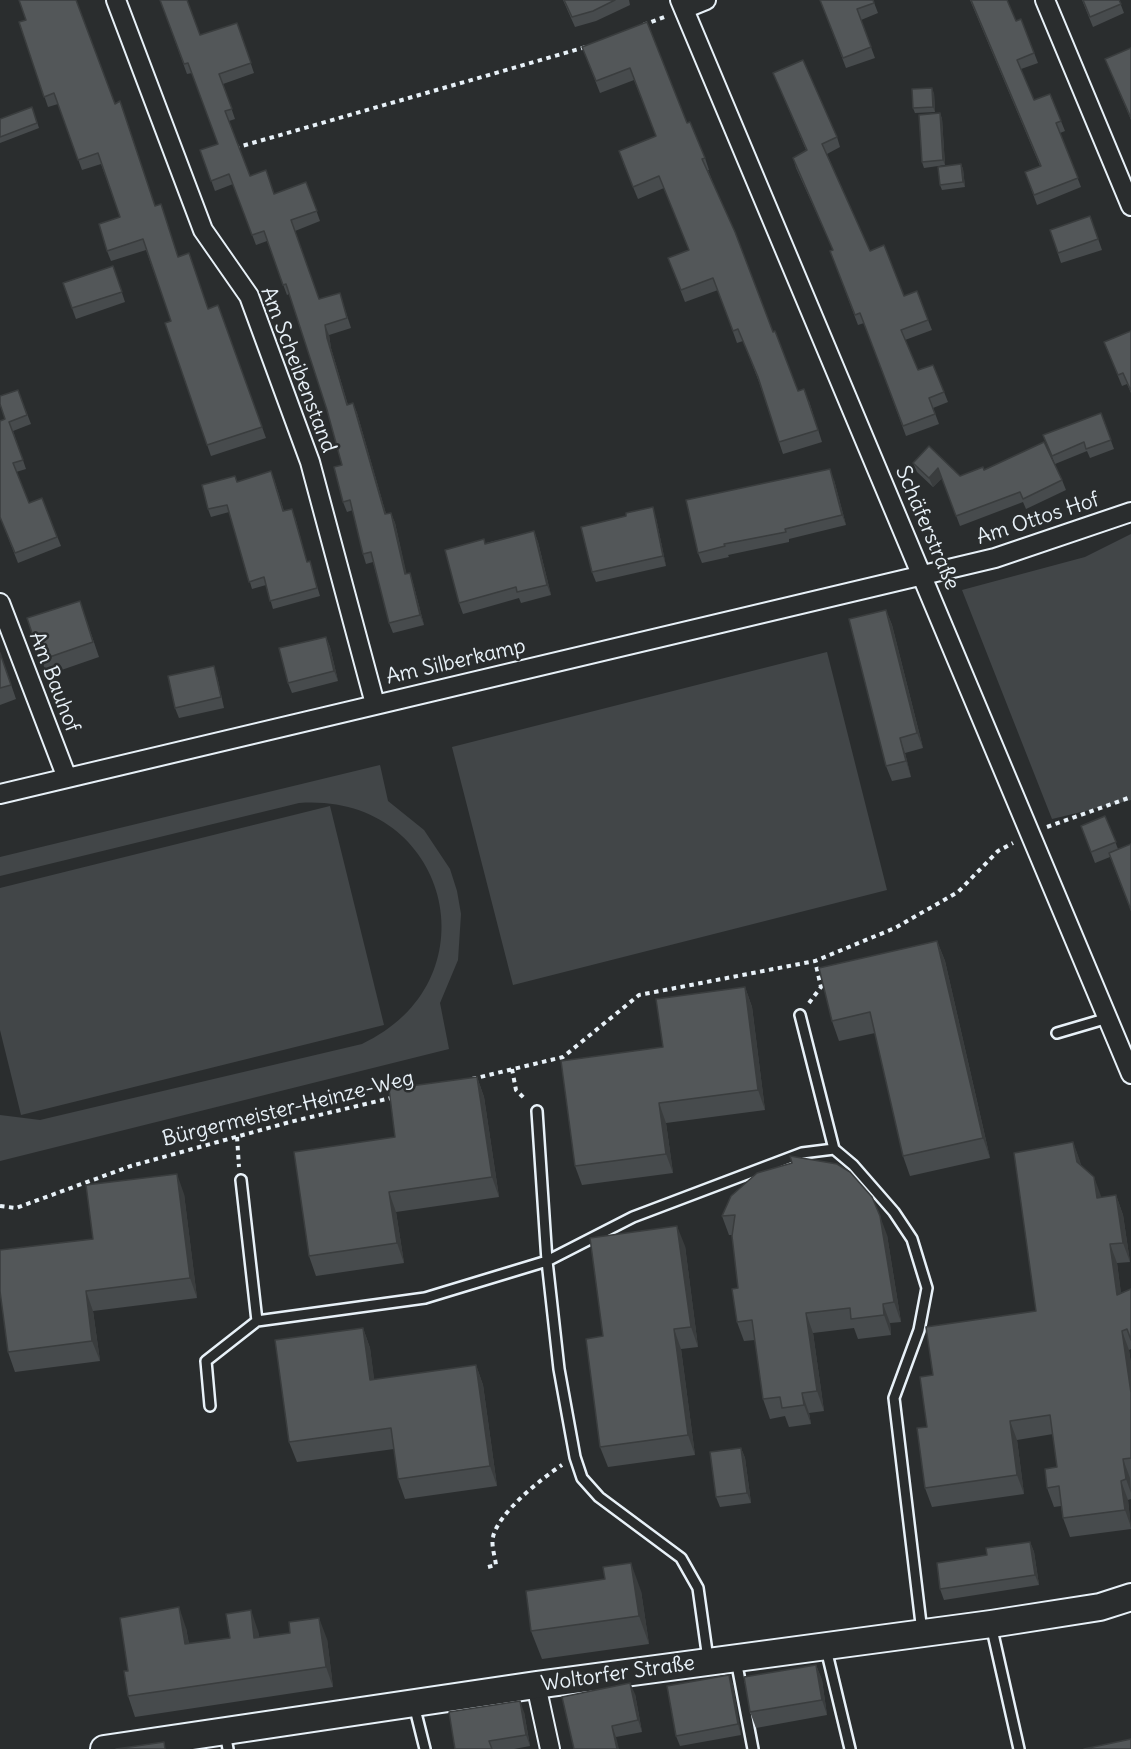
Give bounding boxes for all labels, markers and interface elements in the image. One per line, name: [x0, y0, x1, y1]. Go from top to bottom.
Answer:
street label: Am Scheibenstand: [255, 284, 341, 456]
street label: Schäferstraße: [890, 462, 964, 594]
street label: Am Ottos Hof: [974, 487, 1102, 551]
street label: Am Bauhof: [23, 628, 85, 736]
street label: Am Silberkamp: [384, 634, 528, 690]
street label: Bürgermeister-Heinze-Weg: [160, 1066, 416, 1152]
street label: Woltorfer Straße: [540, 1651, 696, 1697]

